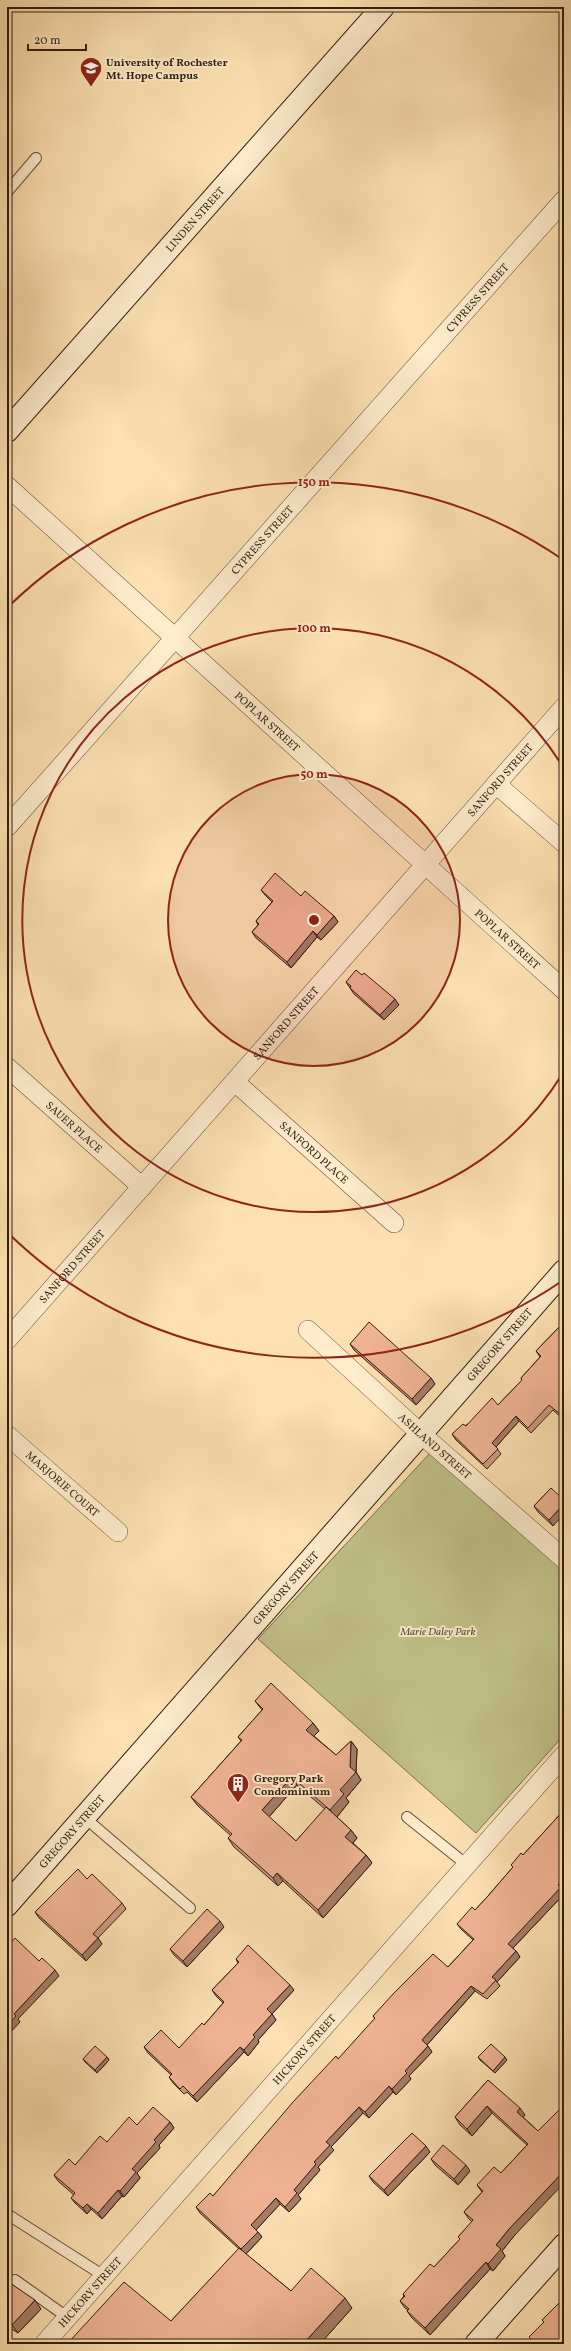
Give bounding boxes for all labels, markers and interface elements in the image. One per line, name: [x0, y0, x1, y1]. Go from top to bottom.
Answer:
scale bar: [28, 26, 86, 52]
text: 20 m: [34, 33, 61, 49]
school or university icon: University of Rochester Mt. Hope Campus: [78, 55, 104, 88]
place label: University of Rochester Mt. Hope Campus: [106, 56, 228, 84]
street label: LINDEN STREET: [163, 184, 229, 256]
street label: CYPRESS STREET: [444, 261, 513, 336]
text: 150 m: [298, 475, 330, 491]
street label: CYPRESS STREET: [228, 503, 298, 579]
text: 100 m: [297, 621, 331, 637]
street label: POPLAR STREET: [230, 689, 303, 757]
street label: SANFORD STREET: [465, 741, 538, 821]
text: 50 m: [300, 767, 328, 783]
street label: POPLAR STREET: [471, 906, 543, 974]
centre of rings: [307, 913, 321, 927]
street label: SANFORD STREET: [251, 984, 324, 1064]
street label: SAUER PLACE: [42, 1099, 105, 1157]
street label: SANFORD PLACE: [275, 1119, 351, 1188]
street label: SANFORD STREET: [37, 1227, 110, 1307]
street label: GREGORY STREET: [464, 1305, 537, 1385]
street label: ASHLAND STREET: [394, 1410, 474, 1484]
street label: MARJORIE COURT: [22, 1449, 102, 1521]
street label: GREGORY STREET: [250, 1549, 323, 1629]
park label: Marie Daley Park: [399, 1625, 476, 1640]
building icon: Gregory Park Condominium: [225, 1771, 251, 1804]
place label: Gregory Park Condominium: [254, 1772, 331, 1800]
street label: GREGORY STREET: [37, 1792, 109, 1872]
street label: HICKORY STREET: [270, 2012, 341, 2089]
street label: HICKORY STREET: [56, 2254, 126, 2332]

